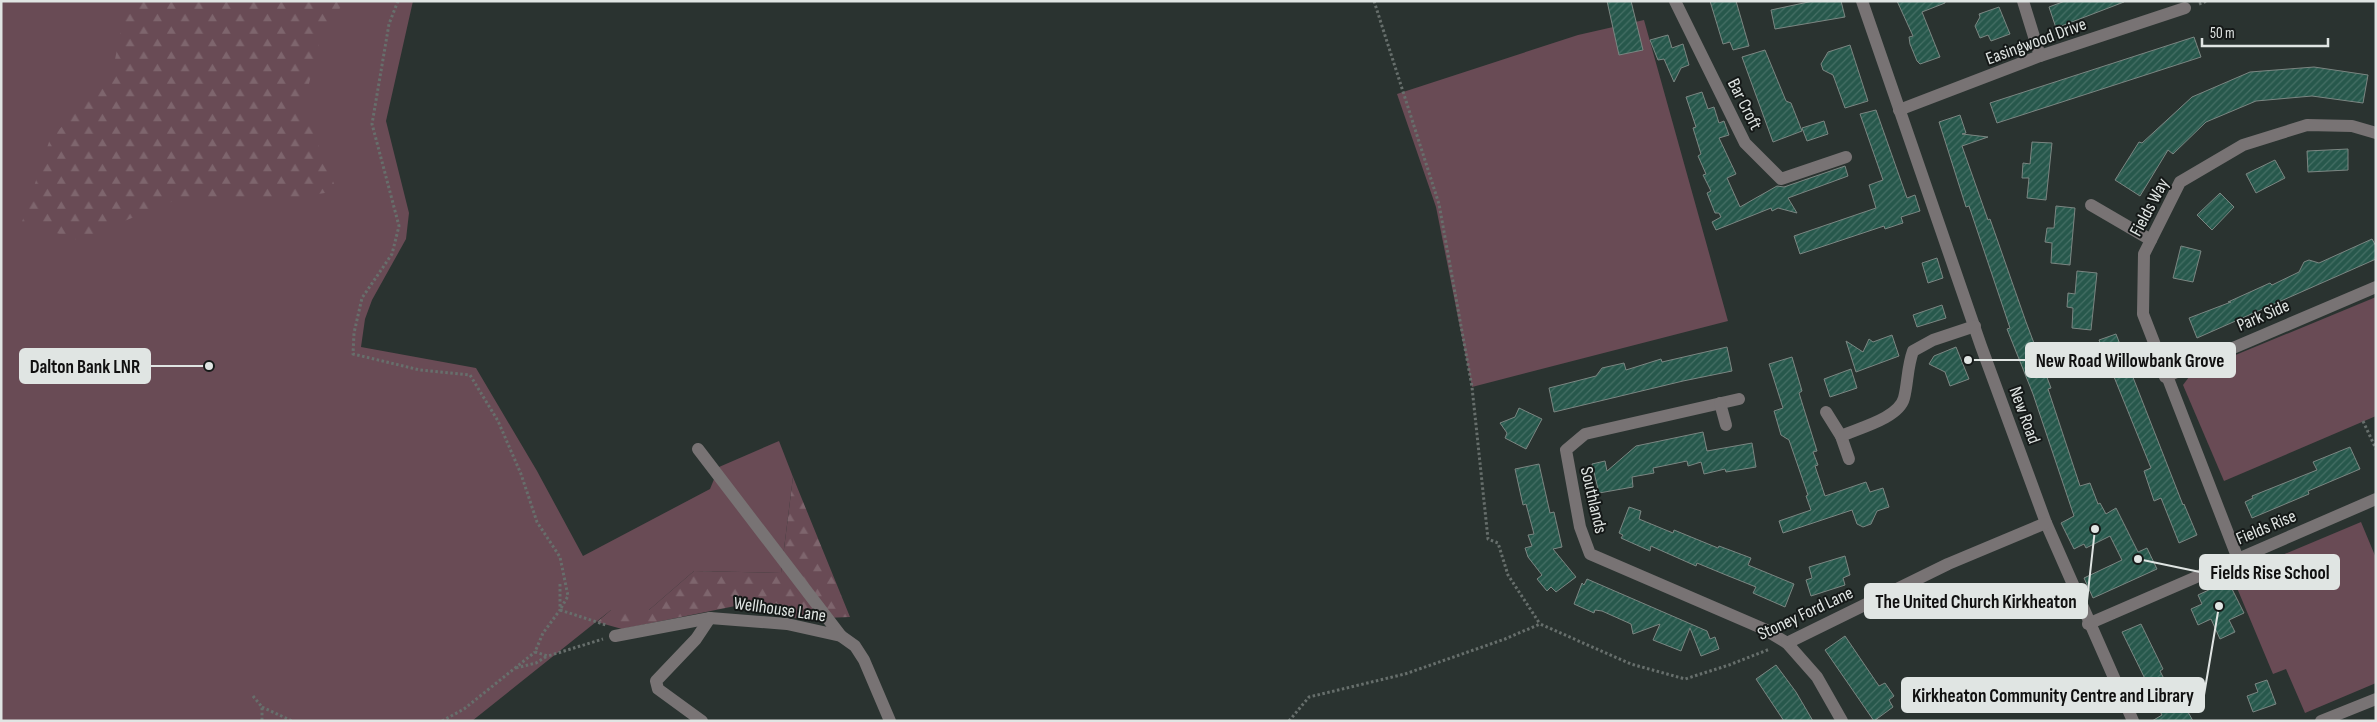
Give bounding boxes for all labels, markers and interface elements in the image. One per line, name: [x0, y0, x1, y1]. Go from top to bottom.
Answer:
street label: Easingwood Drive: [1983, 14, 2089, 69]
scale bar: [2202, 15, 2328, 47]
text: 50 m: [2210, 24, 2235, 43]
street label: Bar Croft: [1723, 75, 1767, 134]
street label: Fields Way: [2125, 175, 2173, 240]
street label: Park Side: [2234, 295, 2293, 336]
callout: New Road Willowbank Grove: [2026, 343, 2235, 377]
callout: Dalton Bank LNR: [20, 349, 150, 383]
text: New Road Willowbank Grove: [2036, 350, 2224, 373]
text: Dalton Bank LNR: [30, 356, 140, 379]
street label: New Road: [2005, 384, 2045, 447]
street label: Southlands: [1576, 465, 1611, 536]
street label: Fields Rise: [2233, 505, 2299, 549]
callout: Fields Rise School: [2200, 555, 2339, 589]
text: Fields Rise School: [2210, 562, 2330, 585]
street label: Stoney Ford Lane: [1754, 582, 1856, 645]
callout: The United Church Kirkheaton: [1865, 584, 2087, 618]
text: The United Church Kirkheaton: [1875, 591, 2077, 614]
street label: Wellhouse Lane: [732, 593, 828, 626]
callout: Kirkheaton Community Centre and Library: [1902, 678, 2204, 712]
text: Kirkheaton Community Centre and Library: [1912, 685, 2194, 708]

